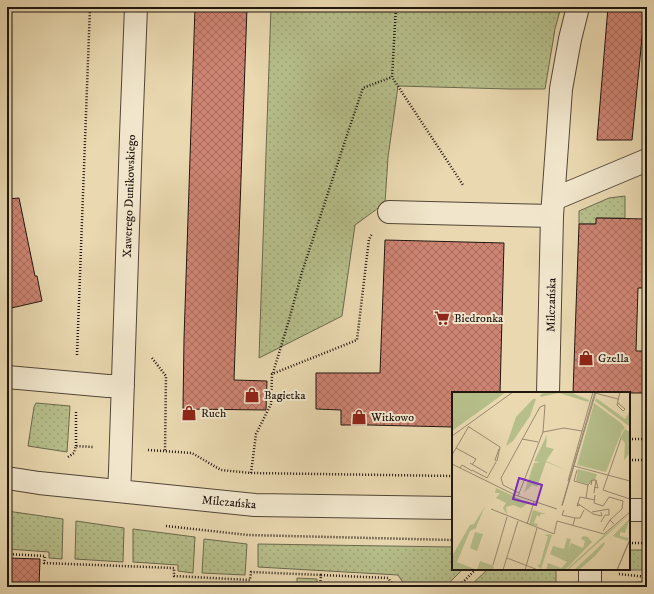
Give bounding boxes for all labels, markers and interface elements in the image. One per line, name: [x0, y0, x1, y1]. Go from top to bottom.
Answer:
street label: Xawerego Dunikowskiego: [120, 134, 139, 258]
street label: Milczańska: [544, 277, 559, 332]
supermarket icon: Biedronka: [433, 309, 451, 327]
place label: Biedronka: [454, 311, 504, 326]
shop icon: Gzella: [577, 349, 595, 367]
place label: Gzella: [598, 351, 630, 366]
shop icon: Bagietka: [243, 386, 261, 404]
place label: Bagietka: [264, 388, 306, 403]
inset map: [452, 392, 630, 570]
shop icon: Ruch: [180, 404, 198, 422]
place label: Ruch: [201, 406, 227, 421]
shop icon: Witkowo: [350, 408, 368, 426]
place label: Witkowo: [370, 410, 414, 425]
street label: Milczańska: [201, 493, 258, 512]

